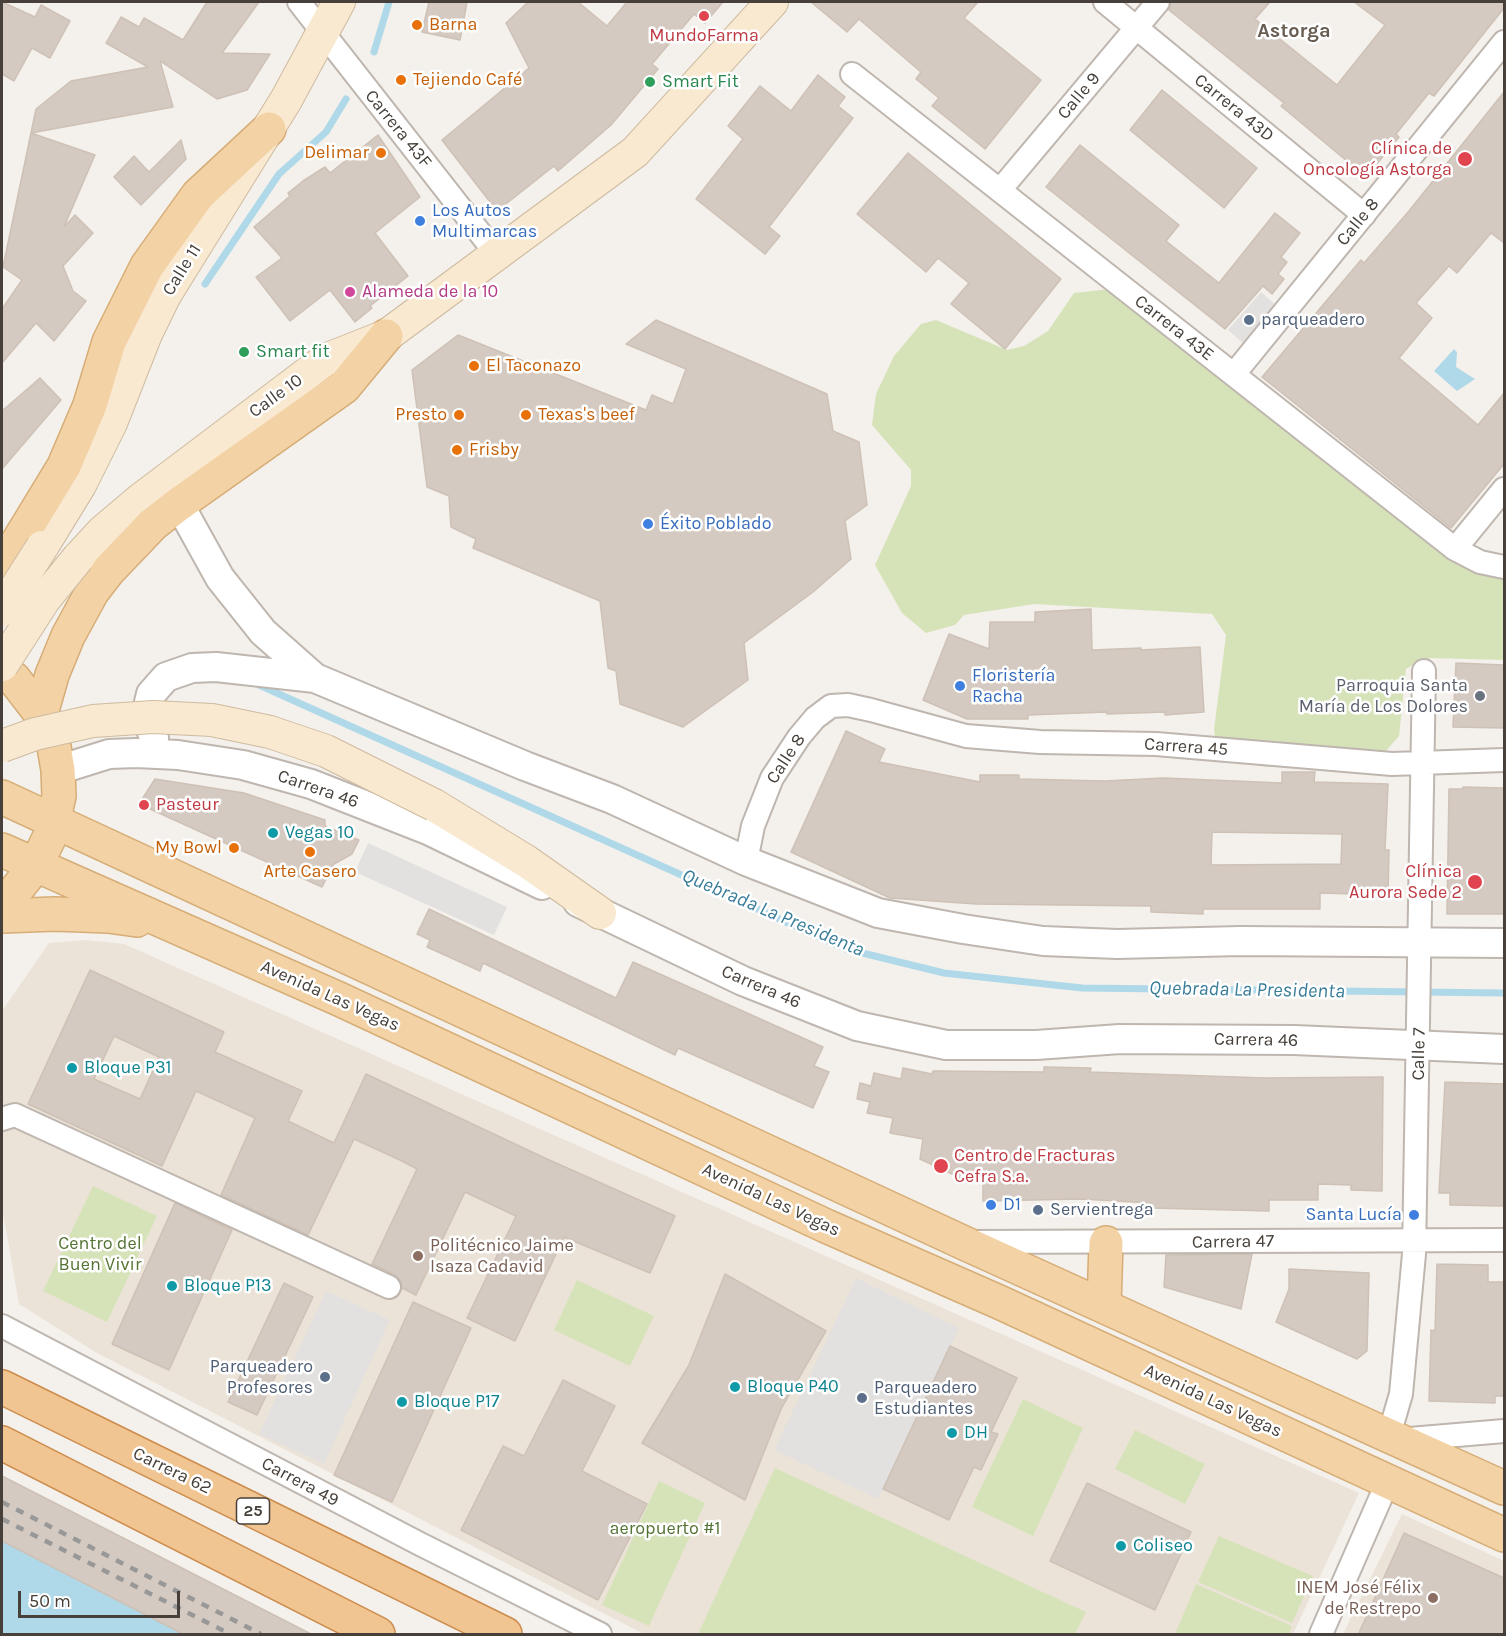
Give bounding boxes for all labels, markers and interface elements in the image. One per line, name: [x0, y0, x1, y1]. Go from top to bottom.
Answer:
marker: MundoFarma: [697, 9, 711, 23]
place label: Barna: [429, 14, 477, 36]
marker: Barna: [410, 18, 424, 32]
district label: Astorga: [1257, 19, 1331, 43]
place label: MundoFarma: [649, 25, 759, 47]
street label: Calle 9: [1053, 68, 1105, 124]
place label: Tejiendo Café: [413, 69, 522, 91]
street label: Carrera 43D: [1190, 69, 1278, 147]
place label: Smart Fit: [662, 71, 739, 93]
marker: Tejiendo Café: [394, 73, 408, 87]
marker: Smart Fit: [643, 75, 657, 89]
street label: Carrera 43F: [360, 86, 436, 172]
place label: Clínica de Oncología Astorga: [1303, 138, 1452, 180]
place label: Delimar: [304, 142, 369, 164]
marker: Delimar: [374, 146, 388, 160]
marker: Clínica de Oncología Astorga: [1456, 150, 1474, 168]
street label: Calle 8: [1332, 194, 1384, 250]
place label: Los Autos Multimarcas: [432, 200, 537, 242]
marker: Los Autos Multimarcas: [413, 214, 427, 228]
street label: Calle 11: [158, 240, 206, 300]
place label: Alameda de la 10: [362, 281, 498, 303]
marker: Alameda de la 10: [343, 285, 357, 299]
street label: Carrera 43E: [1130, 290, 1218, 366]
place label: parqueadero: [1261, 309, 1365, 331]
marker: parqueadero: [1242, 313, 1256, 327]
place label: Smart fit: [256, 341, 329, 363]
marker: Smart fit: [237, 345, 251, 359]
place label: El Taconazo: [486, 355, 581, 377]
marker: El Taconazo: [467, 359, 481, 373]
street label: Calle 10: [245, 369, 307, 423]
place label: Presto: [395, 404, 447, 426]
place label: Texas's beef: [538, 404, 635, 426]
marker: Presto: [452, 408, 466, 422]
marker: Texas's beef: [519, 408, 533, 422]
place label: Frisby: [469, 439, 519, 461]
marker: Frisby: [450, 443, 464, 457]
place label: Éxito Poblado: [660, 513, 771, 535]
marker: Éxito Poblado: [641, 517, 655, 531]
place label: Floristería Racha: [972, 665, 1055, 708]
place label: Parroquia Santa María de Los Dolores: [1299, 675, 1468, 718]
marker: Floristería Racha: [953, 679, 967, 693]
marker: Parroquia Santa María de Los Dolores: [1473, 689, 1487, 703]
street label: Calle 8: [762, 730, 810, 788]
street label: Carrera 45: [1143, 733, 1229, 761]
street label: Carrera 46: [275, 765, 361, 813]
place label: Pasteur: [156, 794, 219, 816]
marker: Pasteur: [137, 798, 151, 812]
place label: Vegas 10: [285, 822, 354, 844]
marker: Vegas 10: [266, 826, 280, 840]
place label: My Bowl: [155, 837, 222, 859]
marker: My Bowl: [227, 841, 241, 855]
marker: Arte Casero: [303, 845, 317, 859]
place label: Arte Casero: [263, 861, 357, 883]
place label: Clínica Aurora Sede 2: [1349, 861, 1462, 904]
water label: Quebrada La Presidenta: [678, 864, 868, 962]
marker: Clínica Aurora Sede 2: [1466, 873, 1484, 891]
street label: Avenida Las Vegas: [257, 956, 403, 1036]
street label: Carrera 46: [718, 961, 804, 1013]
water label: Quebrada La Presidenta: [1149, 976, 1345, 1004]
street label: Calle 7: [1408, 1027, 1430, 1081]
street label: Carrera 46: [1214, 1028, 1298, 1052]
place label: Bloque P31: [84, 1057, 172, 1079]
marker: Bloque P31: [65, 1061, 79, 1075]
place label: Centro de Fracturas Cefra S.a.: [954, 1145, 1115, 1188]
marker: Centro de Fracturas Cefra S.a.: [932, 1157, 950, 1175]
street label: Avenida Las Vegas: [699, 1159, 843, 1241]
place label: D1: [1003, 1194, 1021, 1216]
marker: D1: [984, 1198, 998, 1212]
place label: Servientrega: [1050, 1199, 1154, 1221]
marker: Servientrega: [1031, 1203, 1045, 1217]
place label: Santa Lucía: [1306, 1204, 1402, 1226]
marker: Santa Lucía: [1407, 1208, 1421, 1222]
street label: Carrera 47: [1192, 1230, 1274, 1254]
park label: Centro del Buen Vivir: [58, 1233, 142, 1276]
place label: Politécnico Jaime Isaza Cadavid: [430, 1235, 574, 1278]
marker: Politécnico Jaime Isaza Cadavid: [411, 1249, 425, 1263]
place label: Bloque P13: [184, 1275, 272, 1297]
marker: Bloque P13: [165, 1279, 179, 1293]
place label: Parqueadero Profesores: [210, 1356, 313, 1398]
street label: Avenida Las Vegas: [1141, 1360, 1285, 1442]
marker: Parqueadero Profesores: [318, 1370, 332, 1384]
place label: Bloque P40: [747, 1376, 839, 1398]
place label: Parqueadero Estudiantes: [874, 1377, 977, 1420]
marker: Bloque P40: [728, 1380, 742, 1394]
place label: Bloque P17: [414, 1391, 499, 1413]
marker: Parqueadero Estudiantes: [855, 1391, 869, 1405]
marker: Bloque P17: [395, 1395, 409, 1409]
place label: DH: [964, 1422, 988, 1444]
marker: DH: [945, 1426, 959, 1440]
street label: Carrera 62: [129, 1443, 215, 1499]
street label: Carrera 49: [258, 1453, 342, 1511]
road number: 25: [236, 1498, 270, 1524]
park label: aeropuerto #1: [610, 1518, 720, 1540]
place label: Coliseo: [1133, 1535, 1193, 1557]
marker: Coliseo: [1114, 1539, 1128, 1553]
place label: INEM José Félix de Restrepo: [1296, 1577, 1421, 1620]
scale bar: [21, 1579, 183, 1617]
text: 50 m: [29, 1590, 71, 1612]
marker: INEM José Félix de Restrepo: [1426, 1591, 1440, 1605]

